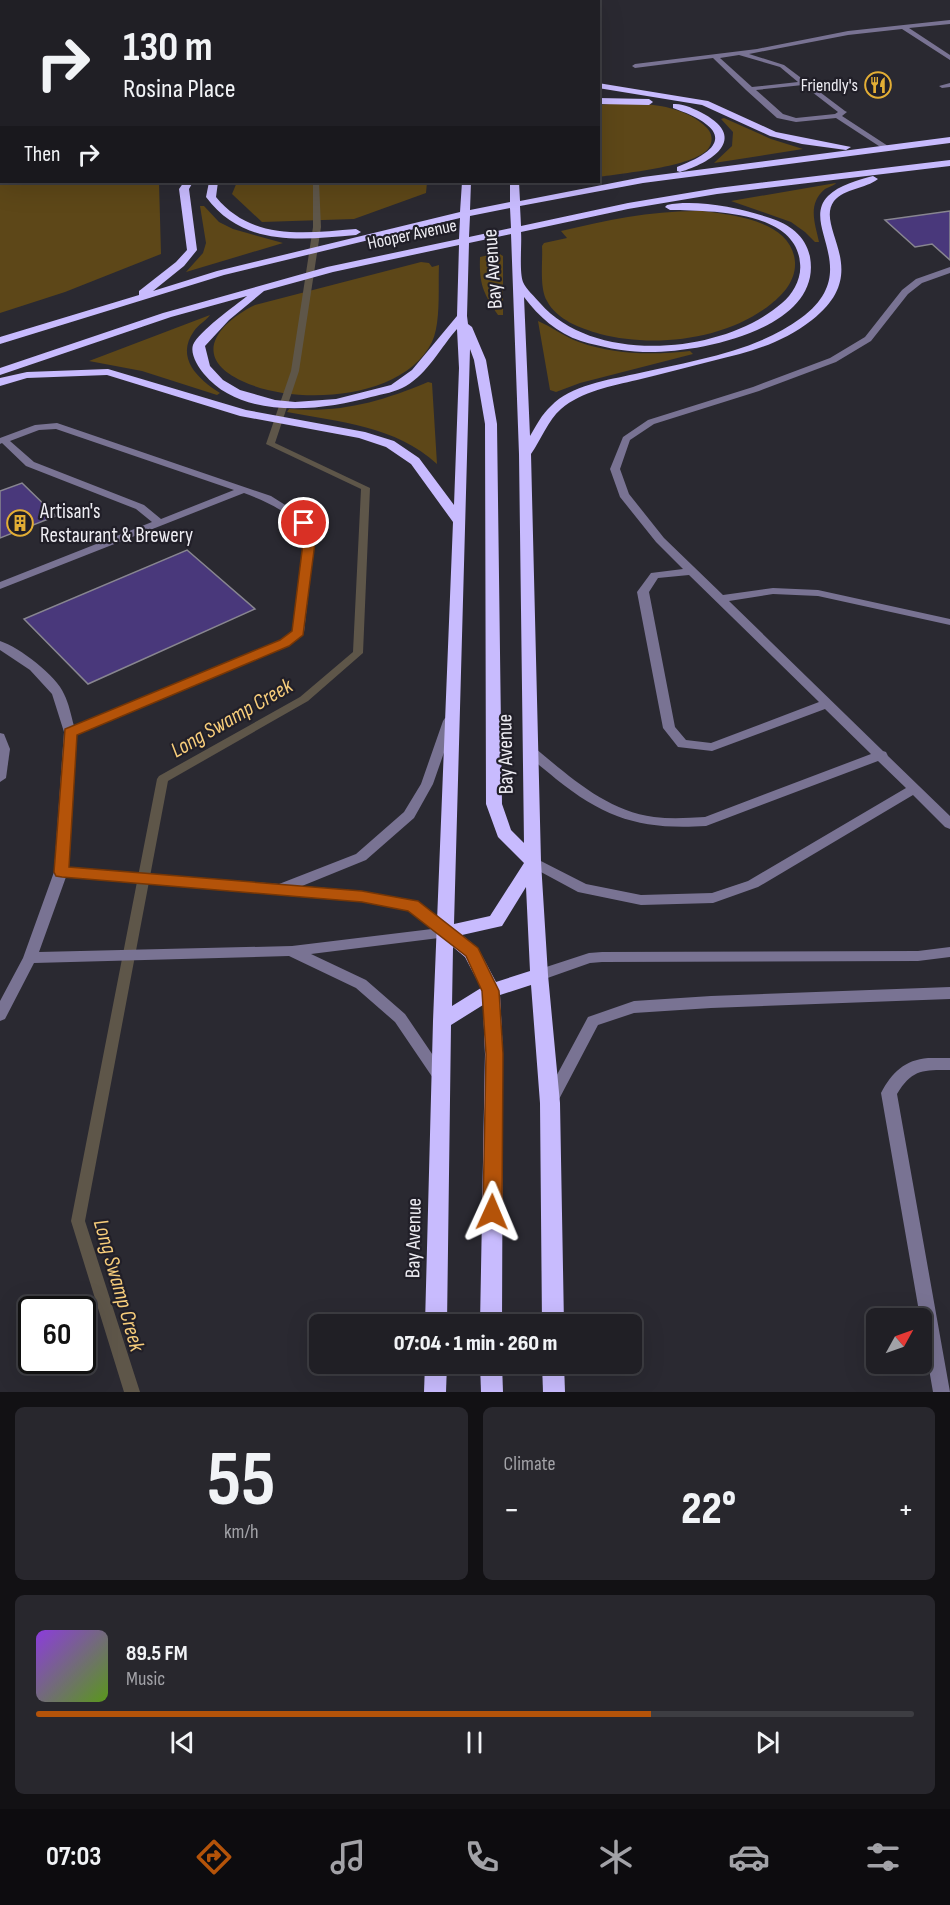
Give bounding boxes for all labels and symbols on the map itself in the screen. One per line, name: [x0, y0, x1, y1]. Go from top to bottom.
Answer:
restaurant icon: Friendly's: [863, 70, 893, 100]
place label: Friendly's: [801, 75, 858, 96]
street label: Hooper Avenue: [366, 215, 459, 254]
street label: Bay Avenue: [477, 228, 508, 310]
pin: [278, 497, 329, 548]
place label: Artisan's Restaurant & Brewery: [39, 499, 193, 548]
building icon: Artisan's Restaurant & Brewery: [5, 508, 35, 538]
water label: Long Swamp Creek: [166, 672, 298, 764]
street label: Bay Avenue: [492, 714, 519, 794]
position arrow: [460, 1180, 524, 1244]
street label: Bay Avenue: [400, 1198, 427, 1278]
water label: Long Swamp Creek: [87, 1216, 151, 1355]
speed limit sign: 60: [18, 1296, 96, 1374]
north arrow: [866, 1308, 932, 1374]

